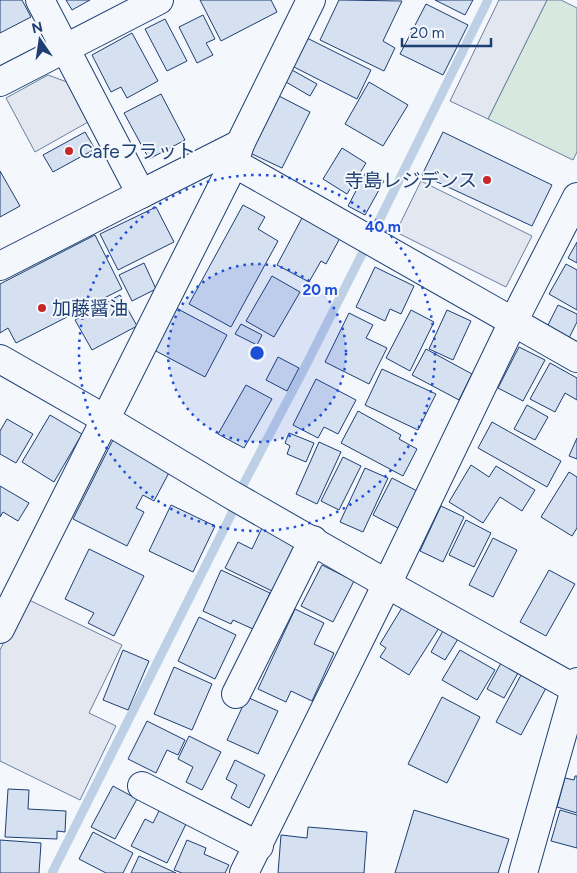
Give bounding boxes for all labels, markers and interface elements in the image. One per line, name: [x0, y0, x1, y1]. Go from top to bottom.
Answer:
north arrow: [15, 15, 65, 65]
scale bar: [402, 15, 491, 47]
text: N: [30, 18, 44, 37]
text: 20 m: [410, 24, 444, 42]
place label: Cafeフラット: [79, 140, 196, 163]
marker: Cafeフラット: [63, 145, 75, 157]
place label: 寺島レジデンス: [344, 169, 477, 192]
marker: 寺島レジデンス: [481, 174, 493, 186]
text: 40 m: [365, 218, 401, 236]
text: 20 m: [302, 281, 338, 299]
place label: 加藤醤油: [52, 297, 128, 320]
marker: 加藤醤油: [36, 302, 48, 314]
centre of rings: [248, 344, 266, 362]

